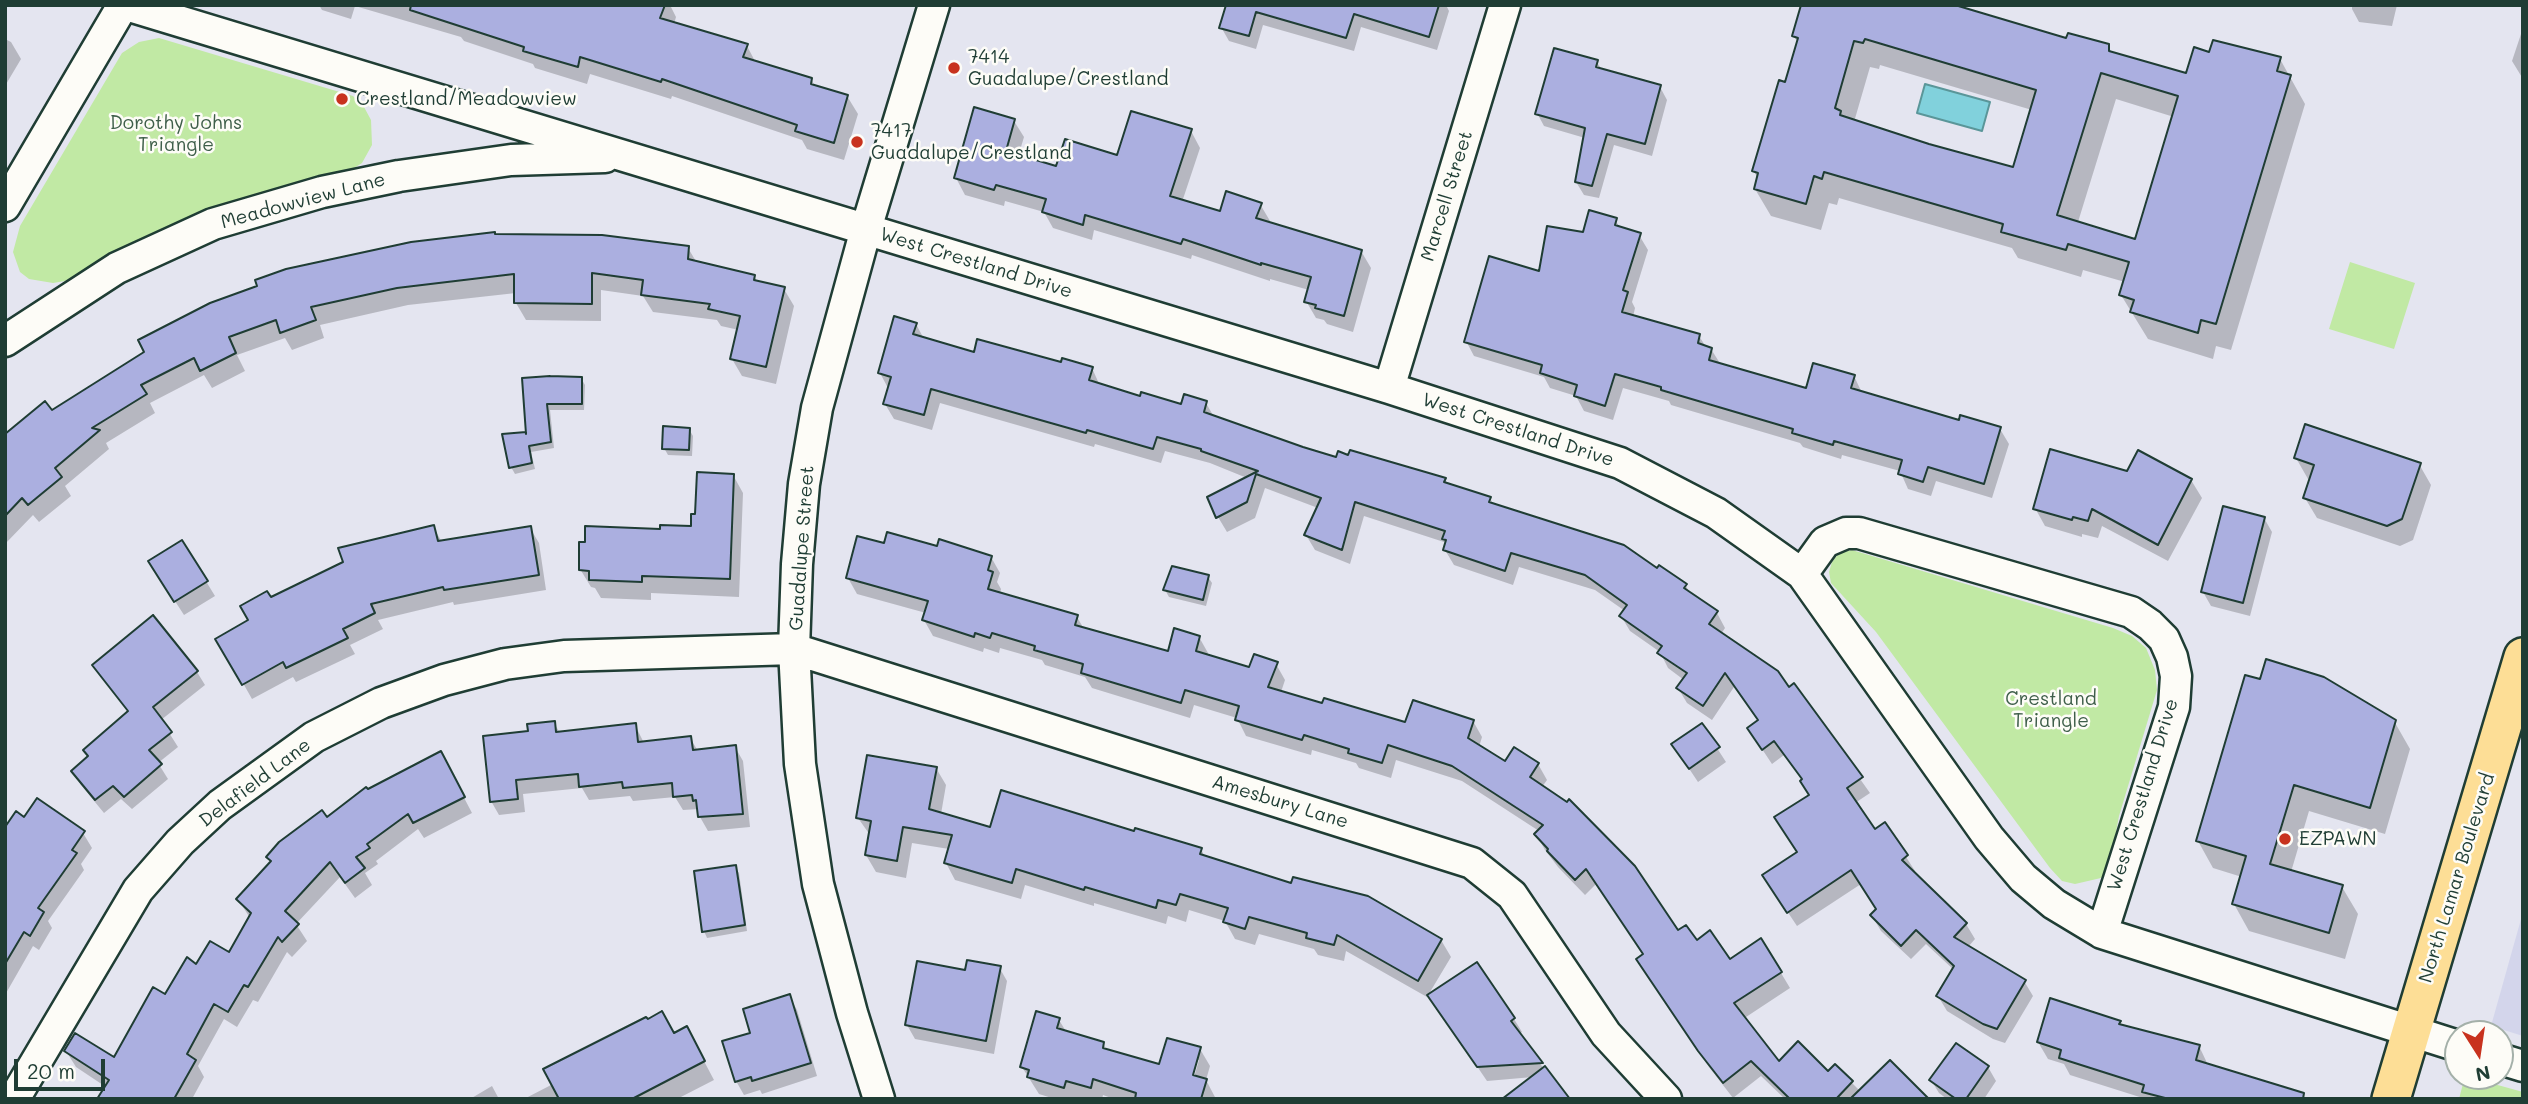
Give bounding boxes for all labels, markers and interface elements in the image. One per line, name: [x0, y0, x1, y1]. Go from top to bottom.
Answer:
place label: 7414 Guadalupe/Crestland: [968, 46, 1168, 90]
marker: 7414 Guadalupe/Crestland: [946, 60, 962, 76]
place label: Crestland/Meadowview: [356, 88, 577, 110]
marker: Crestland/Meadowview: [334, 91, 350, 107]
park label: Dorothy Johns Triangle: [110, 112, 242, 156]
place label: 7417 Guadalupe/Crestland: [871, 120, 1071, 164]
street label: Marcell Street: [1416, 128, 1478, 264]
marker: 7417 Guadalupe/Crestland: [849, 134, 865, 150]
street label: Meadowview Lane: [218, 168, 388, 234]
street label: West Crestland Drive: [877, 223, 1075, 303]
street label: West Crestland Drive: [1419, 388, 1617, 472]
street label: Guadalupe Street: [785, 465, 819, 631]
park label: Crestland Triangle: [2005, 688, 2097, 732]
street label: West Crestland Drive: [2103, 696, 2183, 894]
street label: Delafield Lane: [195, 734, 315, 832]
street label: Amesbury Lane: [1209, 770, 1351, 834]
street label: North Lamar Boulevard: [2414, 770, 2500, 986]
place label: EZPAWN: [2299, 828, 2377, 850]
marker: EZPAWN: [2277, 831, 2293, 847]
north arrow: [2444, 1020, 2514, 1090]
scale bar: [18, 1044, 108, 1088]
text: 20 m: [27, 1057, 75, 1084]
text: N: [2473, 1060, 2493, 1088]

